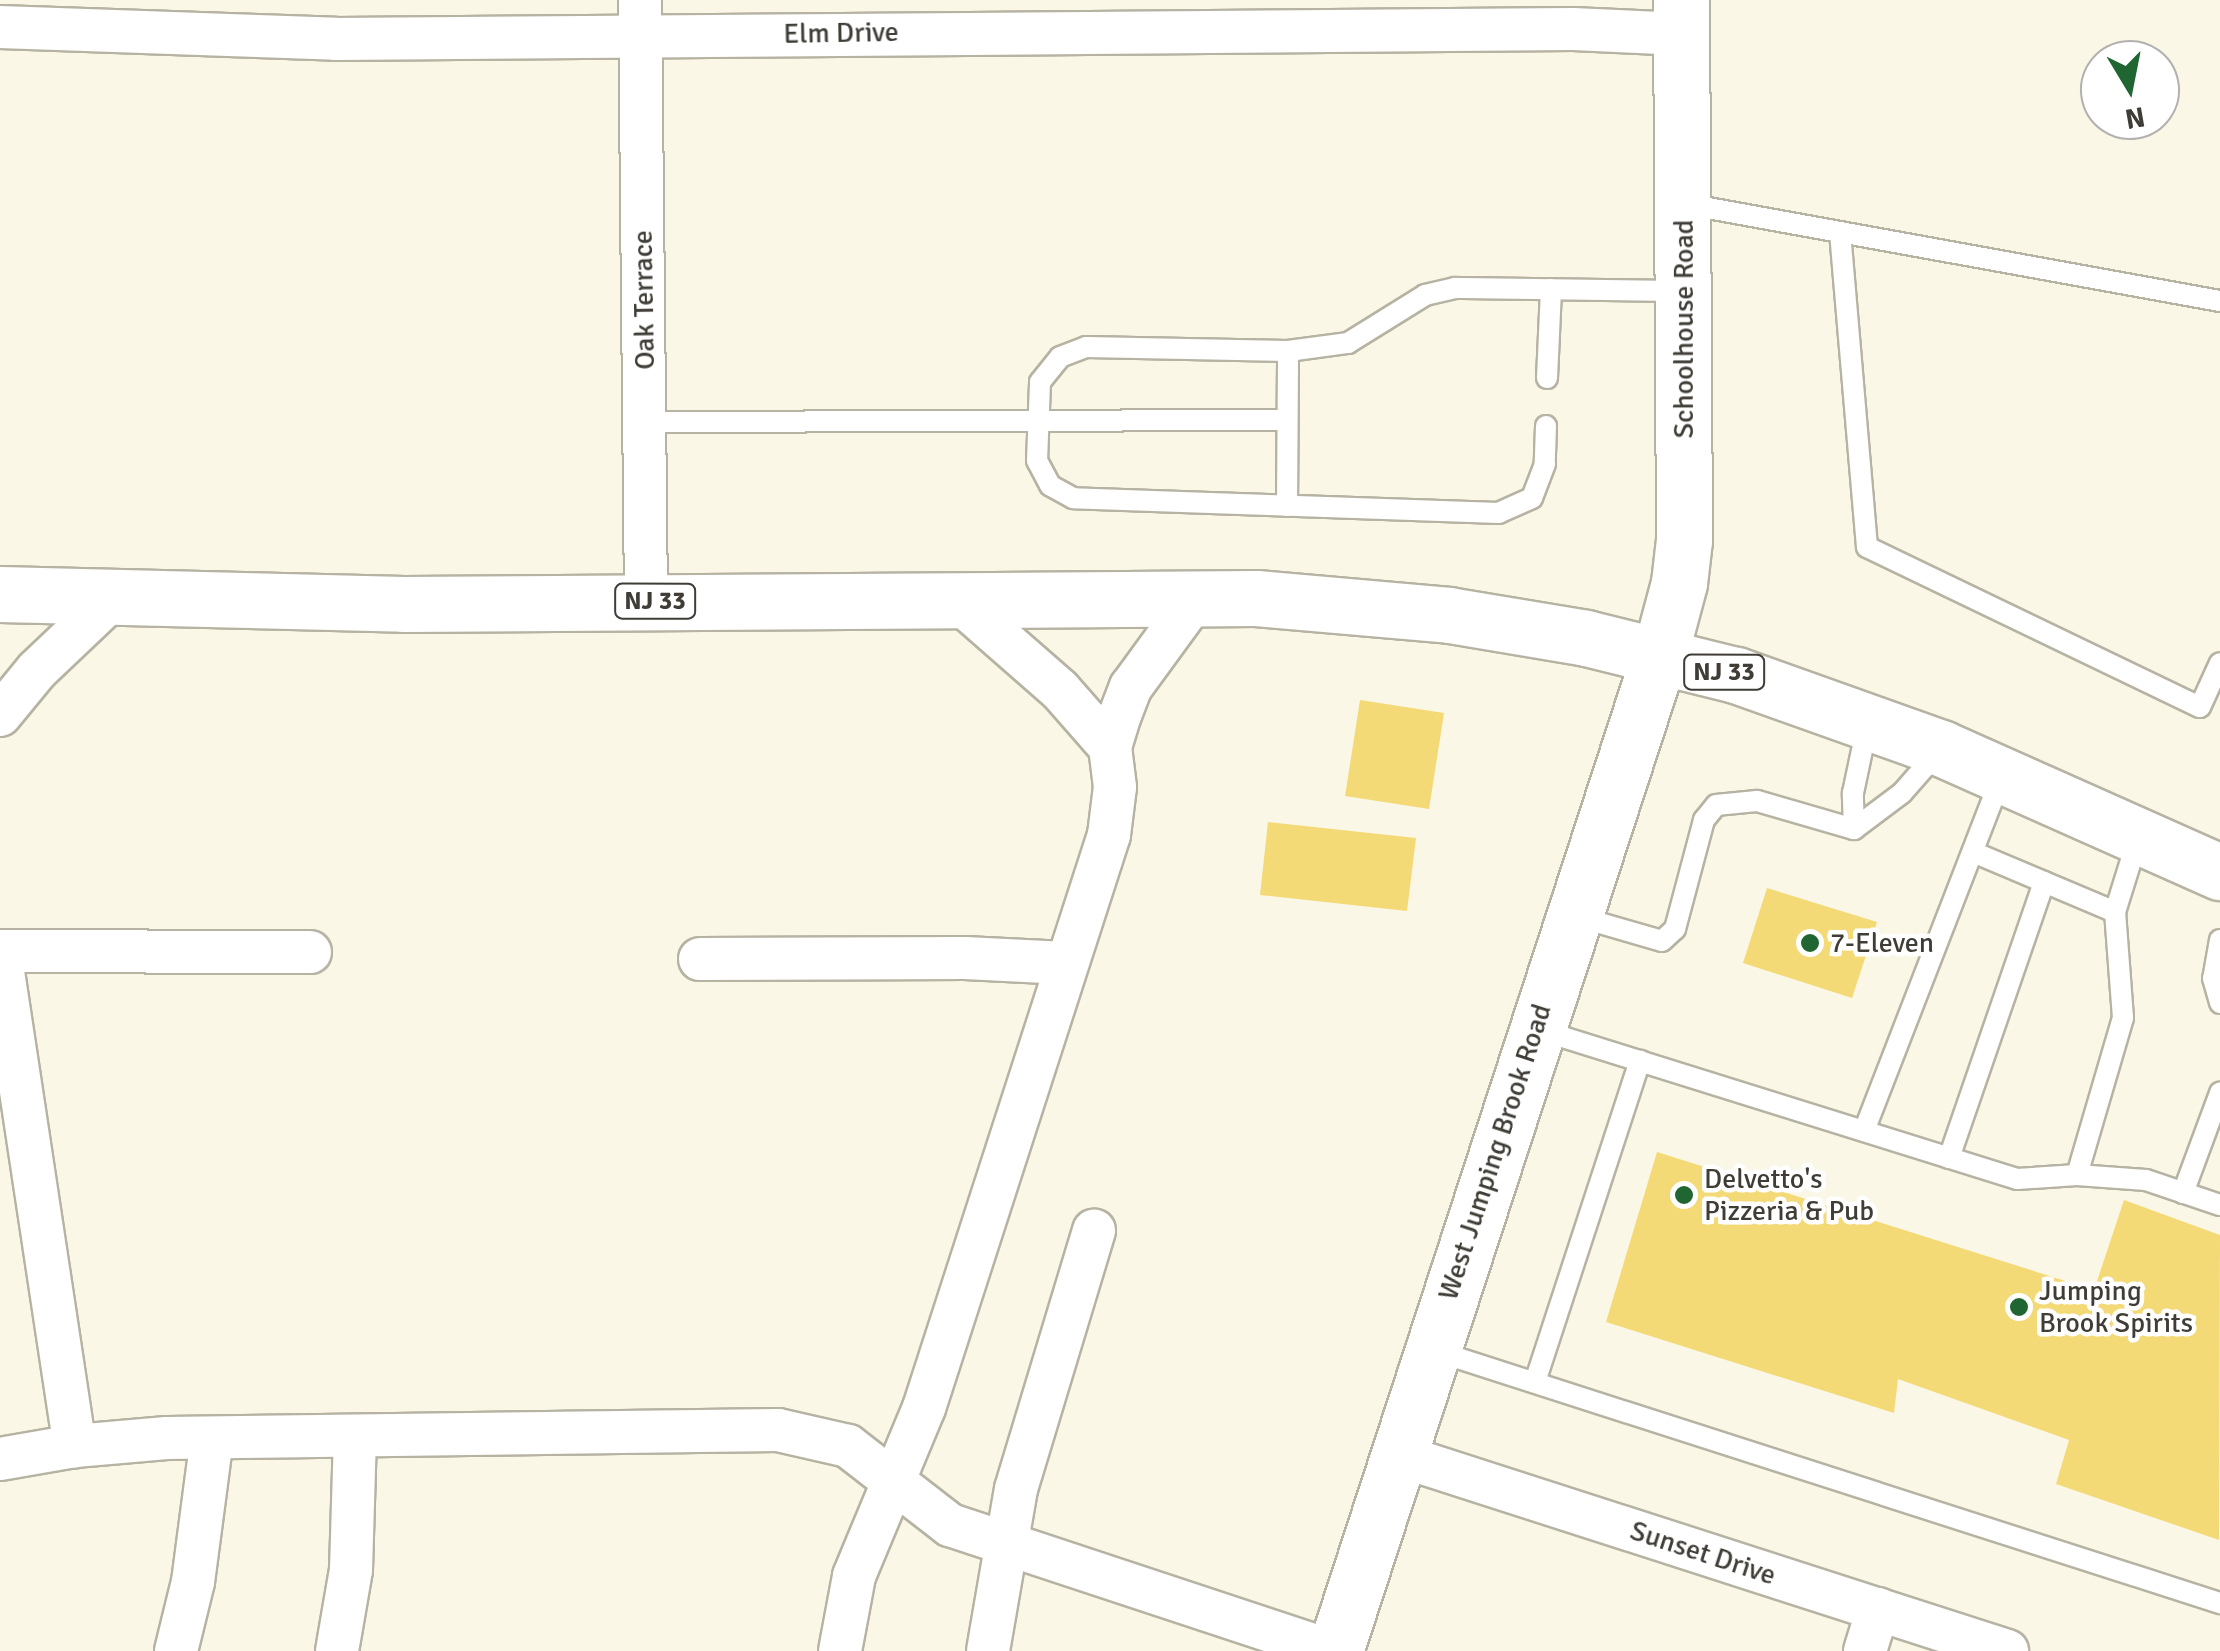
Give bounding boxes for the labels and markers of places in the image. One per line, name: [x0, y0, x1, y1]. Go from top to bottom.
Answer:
place label: 7-Eleven: [1830, 926, 1934, 960]
marker: 7-Eleven: [1799, 932, 1821, 954]
place label: Delvetto's Pizzeria & Pub: [1704, 1162, 1874, 1228]
marker: Delvetto's Pizzeria & Pub: [1673, 1184, 1695, 1206]
place label: Jumping Brook Spirits: [2039, 1274, 2193, 1340]
marker: Jumping Brook Spirits: [2008, 1296, 2030, 1318]

